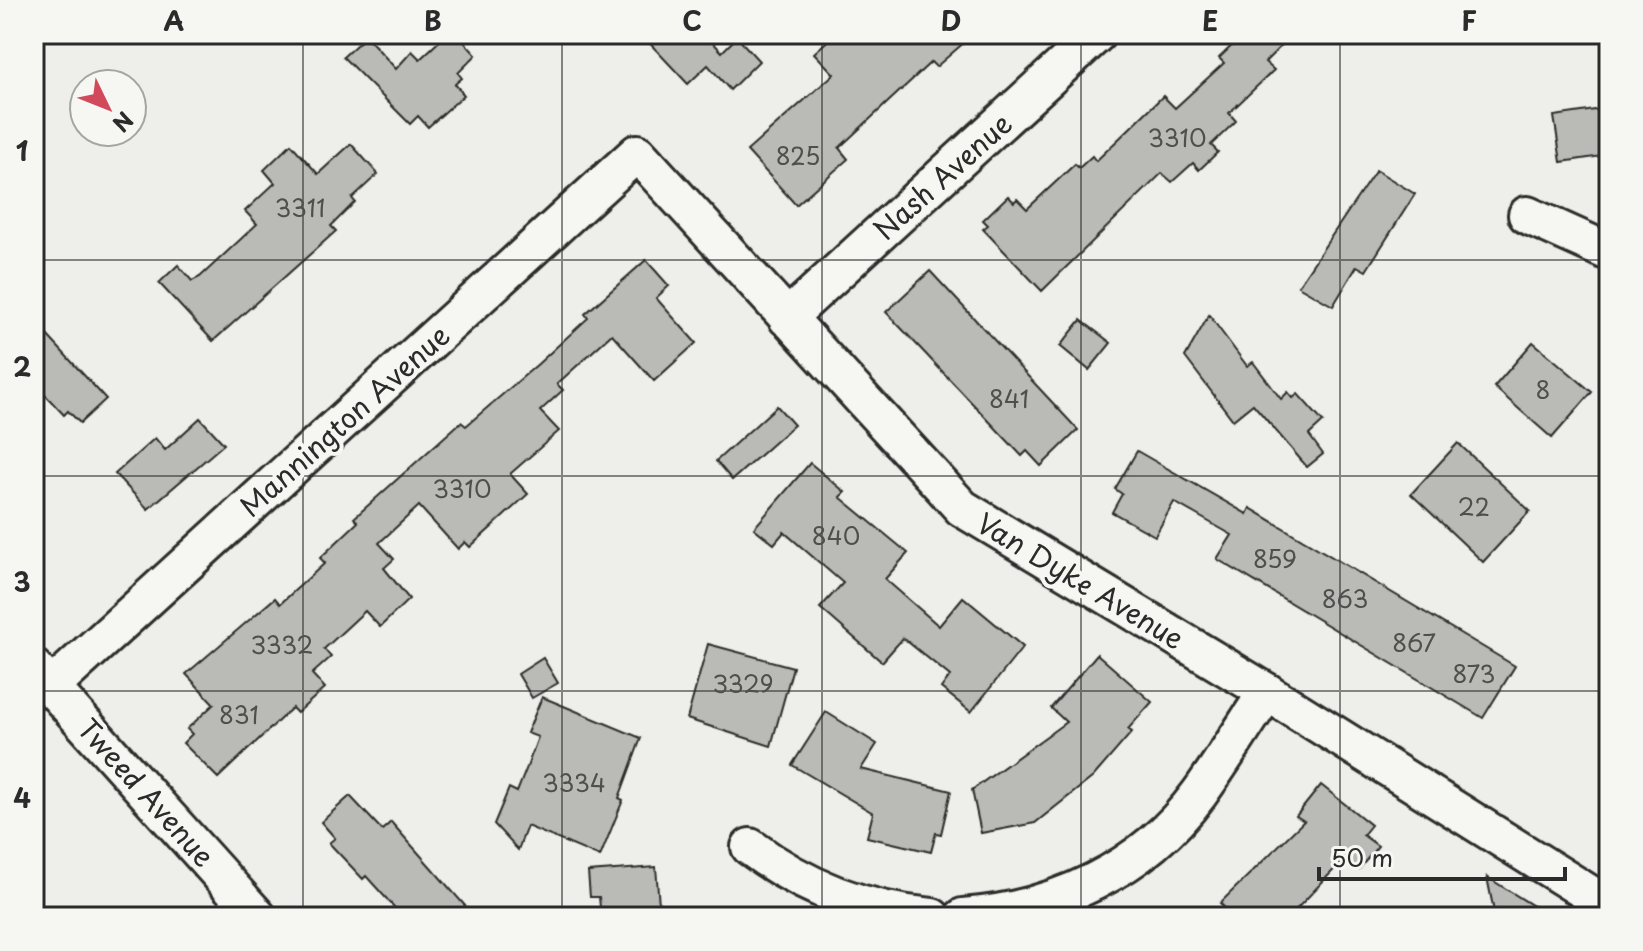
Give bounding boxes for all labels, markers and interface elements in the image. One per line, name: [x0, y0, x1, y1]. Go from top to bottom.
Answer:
text: A: [164, 1, 184, 40]
text: B: [424, 1, 442, 40]
text: C: [682, 1, 702, 40]
text: D: [941, 1, 961, 40]
text: E: [1202, 1, 1218, 40]
text: F: [1461, 1, 1477, 40]
north arrow: [68, 68, 148, 148]
street label: Nash Avenue: [863, 102, 1021, 250]
text: N: [106, 105, 142, 140]
house number: 3310: [1148, 119, 1206, 155]
text: 1: [16, 131, 28, 170]
house number: 825: [776, 137, 820, 173]
house number: 3311: [275, 189, 325, 225]
street label: Mannington Avenue: [229, 314, 459, 526]
text: 2: [13, 347, 31, 386]
house number: 8: [1536, 371, 1551, 407]
house number: 841: [989, 380, 1029, 416]
house number: 3310: [433, 470, 491, 506]
house number: 22: [1458, 488, 1490, 524]
street label: Van Dyke Avenue: [969, 501, 1193, 659]
house number: 840: [812, 517, 860, 553]
house number: 859: [1253, 540, 1297, 576]
text: 3: [13, 562, 31, 601]
house number: 863: [1322, 580, 1368, 616]
house number: 867: [1392, 624, 1436, 660]
house number: 3332: [250, 626, 314, 662]
house number: 873: [1453, 655, 1495, 691]
house number: 3329: [712, 665, 774, 701]
house number: 831: [219, 696, 259, 732]
street label: Tweed Avenue: [69, 708, 225, 876]
house number: 3334: [542, 764, 606, 800]
text: 4: [13, 778, 31, 817]
scale bar: [1319, 831, 1565, 881]
text: 50 m: [1331, 839, 1393, 875]

